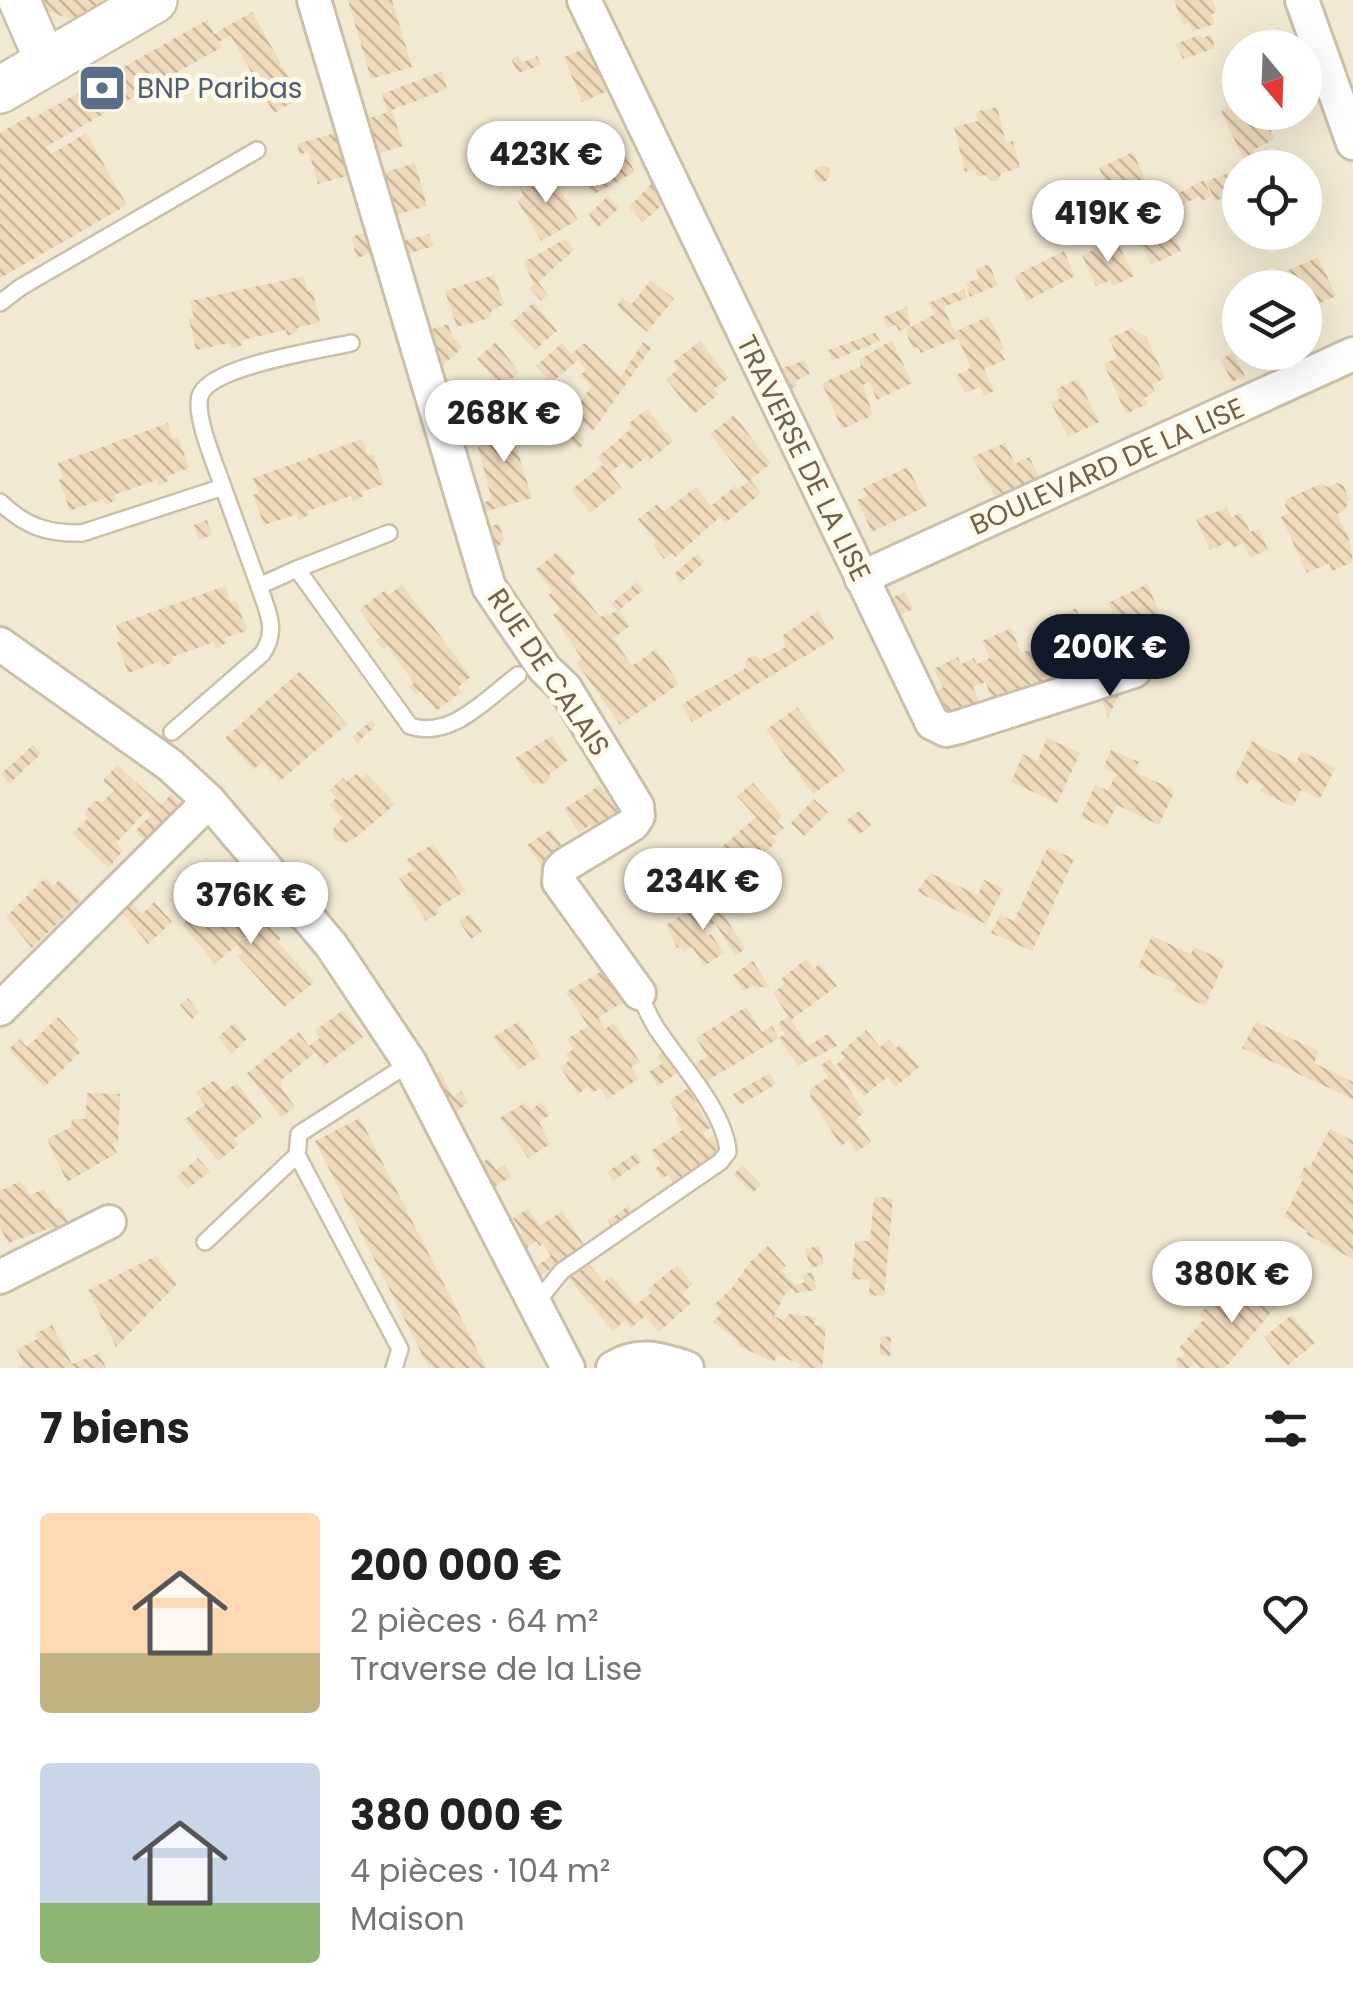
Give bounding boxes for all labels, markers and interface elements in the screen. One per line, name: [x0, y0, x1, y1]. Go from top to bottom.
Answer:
north arrow: [1222, 30, 1322, 130]
map controls: [1222, 30, 1322, 370]
bank icon: BNP Paribas: [76, 62, 128, 114]
place label: BNP Paribas: [137, 69, 302, 108]
pin: 423K €: [465, 121, 627, 206]
text: 423K €: [489, 131, 603, 176]
button: locate: [1222, 150, 1322, 250]
pin: 419K €: [1027, 180, 1189, 265]
text: 419K €: [1054, 190, 1162, 235]
button: layers: [1222, 270, 1322, 370]
street label: TRAVERSE DE LA LISE: [727, 329, 880, 588]
pin: 268K €: [423, 380, 585, 465]
street label: BOULEVARD DE LA LISE: [964, 388, 1251, 545]
text: 268K €: [447, 390, 561, 435]
street label: RUE DE CALAIS: [478, 581, 619, 764]
pin: 200K €: [1029, 614, 1191, 699]
text: 200K €: [1053, 624, 1167, 669]
pin: 234K €: [622, 848, 784, 933]
text: 234K €: [646, 858, 760, 903]
pin: 376K €: [170, 862, 332, 947]
text: 376K €: [195, 872, 307, 917]
pin: 380K €: [1151, 1241, 1313, 1326]
text: 380K €: [1174, 1251, 1290, 1296]
text: 7 biens: [40, 1399, 190, 1458]
icon: filters: [1258, 1401, 1313, 1456]
text: 200 000 €: [350, 1536, 562, 1595]
icon: home: [120, 1553, 240, 1673]
icon: heart: [1258, 1586, 1313, 1641]
text: 2 pièces · 64 m²: [350, 1598, 599, 1643]
text: Traverse de la Lise: [350, 1646, 642, 1691]
text: 380 000 €: [350, 1786, 563, 1845]
icon: home: [120, 1803, 240, 1923]
icon: heart: [1258, 1836, 1313, 1891]
text: 4 pièces · 104 m²: [350, 1848, 610, 1893]
text: Maison: [350, 1896, 465, 1941]

